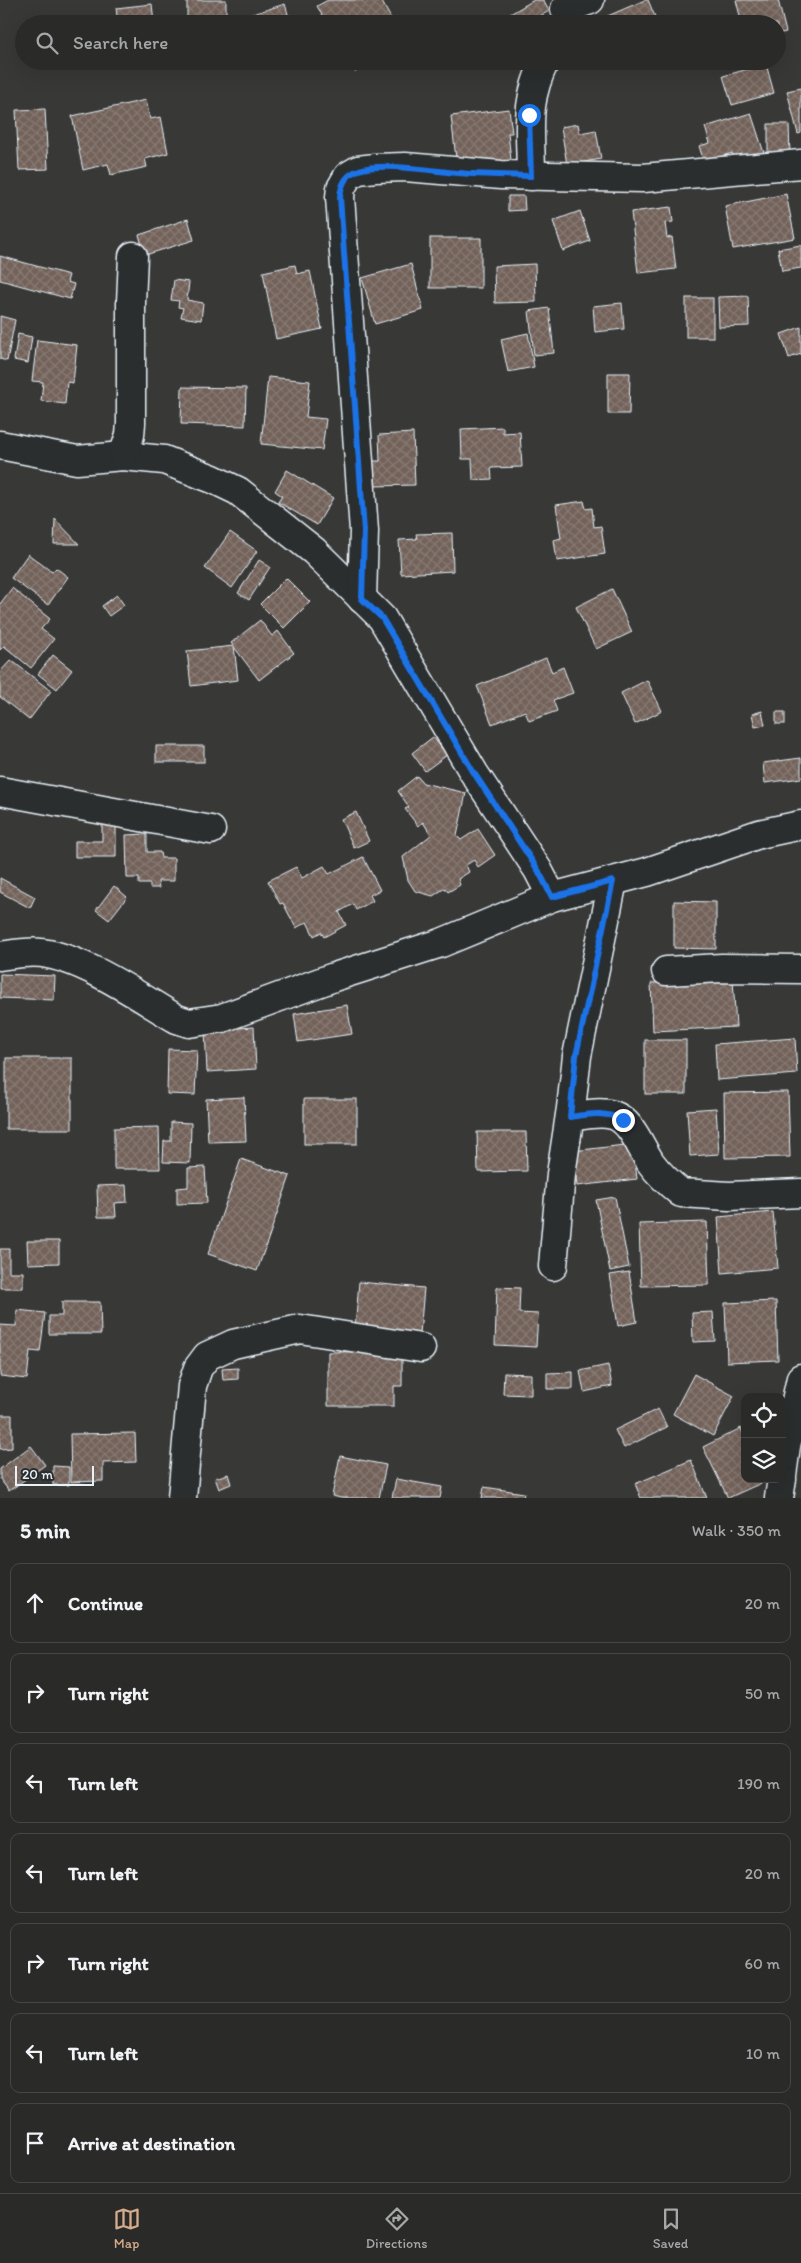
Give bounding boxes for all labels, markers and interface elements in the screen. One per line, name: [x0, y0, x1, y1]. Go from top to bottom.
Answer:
search box: [15, 15, 786, 70]
icon: search: [33, 29, 61, 57]
text: Search here: [73, 31, 168, 54]
route start: [518, 104, 541, 127]
route end: [612, 1109, 635, 1132]
map controls: [741, 1393, 786, 1483]
button: locate: [741, 1393, 786, 1438]
button: layers: [741, 1438, 786, 1483]
scale bar: [15, 1463, 94, 1486]
text: 20 m: [22, 1466, 53, 1483]
text: 5 min: [20, 1518, 70, 1543]
text: Walk · 350 m: [692, 1521, 781, 1540]
icon: ahead: [21, 1589, 49, 1617]
text: Continue: [68, 1592, 143, 1615]
text: 20 m: [745, 1594, 780, 1613]
icon: right: [21, 1679, 49, 1707]
text: Turn right: [68, 1682, 149, 1705]
text: 50 m: [745, 1684, 780, 1703]
icon: left: [21, 1769, 49, 1797]
text: Turn left: [68, 1772, 138, 1795]
text: 190 m: [737, 1774, 780, 1793]
icon: left: [21, 1859, 49, 1887]
text: Turn left: [68, 1862, 138, 1885]
text: 20 m: [745, 1864, 780, 1883]
icon: right: [21, 1949, 49, 1977]
text: Turn right: [68, 1952, 149, 1975]
text: 60 m: [745, 1954, 780, 1973]
icon: left: [21, 2039, 49, 2067]
text: Turn left: [68, 2042, 138, 2065]
text: 10 m: [746, 2044, 780, 2063]
icon: arrive: [21, 2129, 49, 2157]
text: Arrive at destination: [68, 2132, 235, 2155]
tab: Map: [113, 2205, 141, 2252]
tab: Directions: [366, 2205, 427, 2252]
tab: Saved: [653, 2205, 688, 2252]

